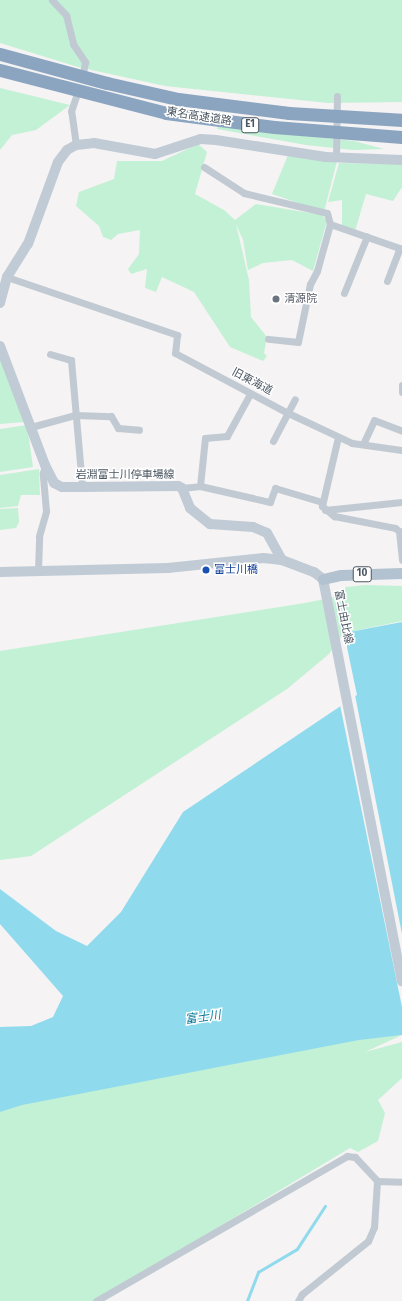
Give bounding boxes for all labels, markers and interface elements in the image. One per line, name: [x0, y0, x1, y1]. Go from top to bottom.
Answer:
street label: 東名高速道路: [165, 105, 233, 129]
road number: E1: [241, 117, 259, 133]
place label: 清源院: [284, 292, 317, 306]
marker: 清源院: [271, 294, 281, 304]
street label: 旧東海道: [229, 366, 275, 398]
street label: 岩淵富士川停車場線: [76, 468, 174, 482]
place label: 富士川橋: [214, 563, 258, 577]
marker: 富士川橋: [201, 565, 211, 575]
road number: 10: [352, 566, 372, 582]
street label: 富士由比線: [331, 589, 355, 645]
water label: 富士川: [184, 1008, 222, 1028]

